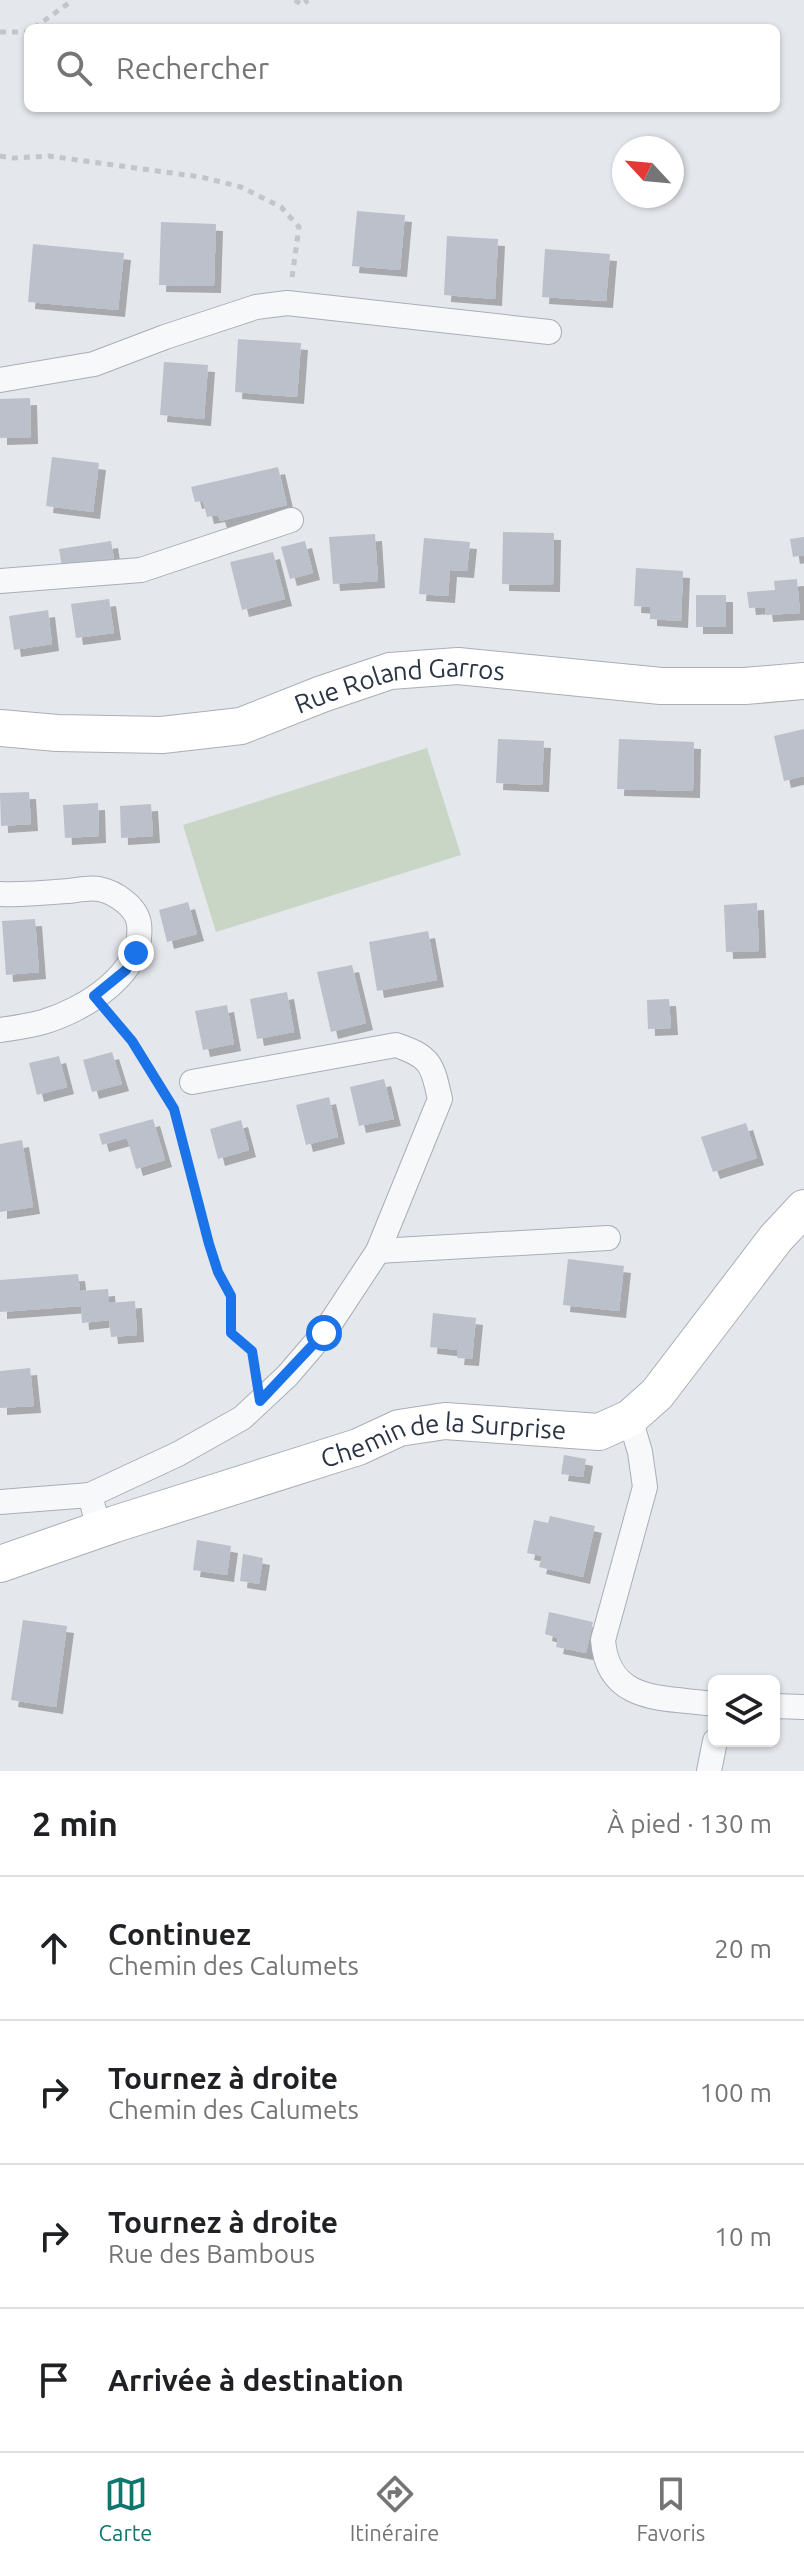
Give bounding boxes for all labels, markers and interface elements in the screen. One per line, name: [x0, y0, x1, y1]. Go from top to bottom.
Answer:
search box: [24, 24, 780, 112]
icon: search: [52, 46, 96, 90]
text: Rechercher: [116, 51, 269, 85]
north arrow: [612, 136, 684, 208]
street label: Rue Roland Garros: [290, 651, 506, 718]
route end: [118, 935, 154, 971]
route start: [306, 1315, 342, 1351]
street label: Chemin de la Surprise: [317, 1407, 567, 1472]
map controls: [708, 1675, 780, 1747]
button: layers: [708, 1675, 780, 1747]
text: 2 min: [32, 1804, 118, 1842]
text: À pied · 130 m: [607, 1809, 772, 1838]
text: Continuez: [108, 1917, 251, 1951]
icon: ahead: [32, 1926, 76, 1970]
text: 20 m: [714, 1934, 772, 1963]
text: Chemin des Calumets: [108, 1951, 359, 1980]
text: Tournez à droite: [108, 2061, 338, 2095]
icon: right: [32, 2070, 76, 2114]
text: 100 m: [700, 2078, 772, 2107]
text: Chemin des Calumets: [108, 2095, 359, 2124]
text: Tournez à droite: [108, 2205, 338, 2239]
icon: right: [32, 2214, 76, 2258]
text: 10 m: [714, 2222, 772, 2251]
text: Rue des Bambous: [108, 2239, 315, 2268]
icon: arrive: [32, 2358, 76, 2402]
text: Arrivée à destination: [108, 2363, 404, 2397]
tab: Carte: [99, 2472, 152, 2545]
tab: Itinéraire: [350, 2472, 439, 2545]
tab: Favoris: [637, 2472, 705, 2545]

